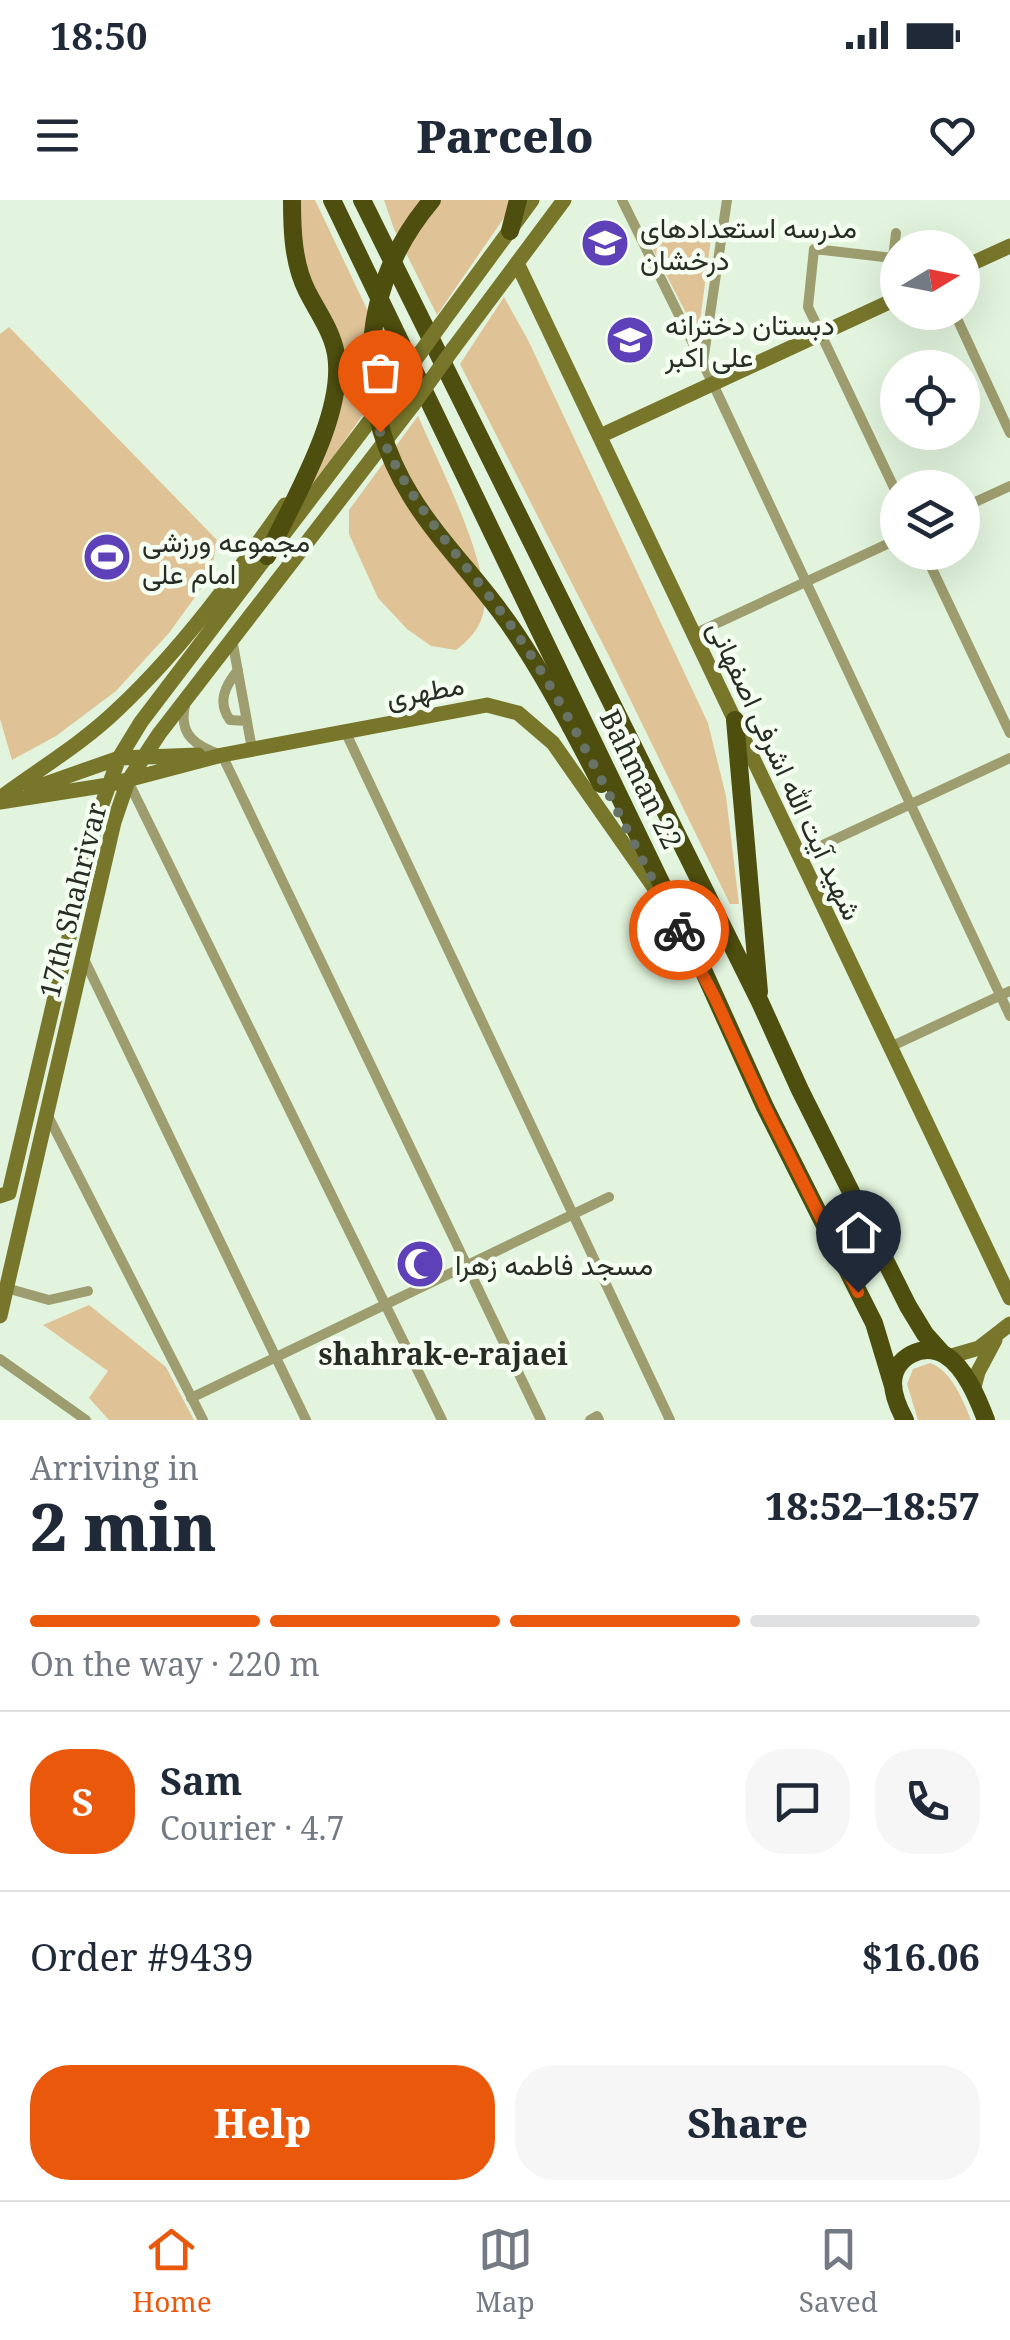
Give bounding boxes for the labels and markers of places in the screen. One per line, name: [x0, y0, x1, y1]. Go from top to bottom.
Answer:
place label: مدرسه استعدادهای درخشان: [640, 208, 857, 278]
school or university icon: مدرسه استعدادهای درخشان: [579, 217, 631, 269]
place label: دبستان دخترانه علی اکبر: [664, 305, 835, 375]
school or university icon: دبستان دخترانه علی اکبر: [604, 314, 656, 366]
pin: [338, 330, 423, 433]
place label: مجموعه ورزشی امام علی: [142, 522, 310, 593]
sports icon: مجموعه ورزشی امام علی: [81, 531, 133, 583]
pin: [816, 1190, 901, 1293]
mosque icon: مسجد فاطمه زهرا: [394, 1238, 446, 1290]
place label: مسجد فاطمه زهرا: [455, 1245, 653, 1283]

